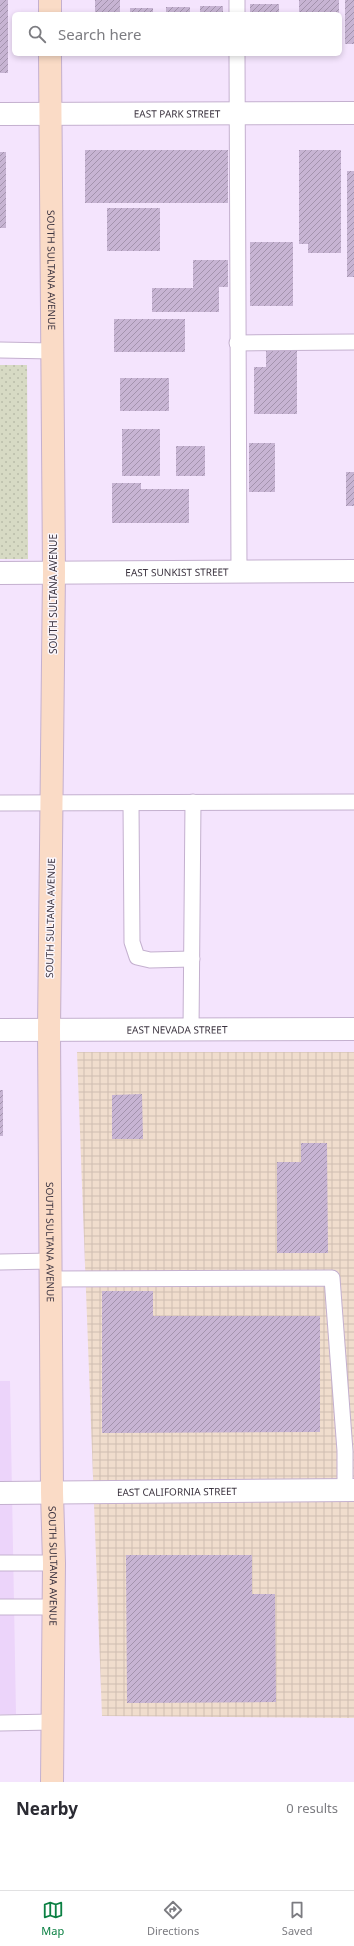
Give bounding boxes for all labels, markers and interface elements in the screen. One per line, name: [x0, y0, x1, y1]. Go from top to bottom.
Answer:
search box: [12, 12, 342, 56]
icon: search: [26, 23, 48, 45]
text: Search here: [58, 24, 141, 44]
street label: EAST PARK STREET: [134, 106, 221, 121]
street label: SOUTH SULTANA AVENUE: [44, 210, 59, 330]
street label: SOUTH SULTANA AVENUE: [46, 534, 60, 654]
street label: EAST SUNKIST STREET: [125, 565, 229, 579]
street label: SOUTH SULTANA AVENUE: [42, 858, 58, 978]
street label: EAST NEVADA STREET: [127, 1022, 228, 1037]
street label: SOUTH SULTANA AVENUE: [43, 1182, 58, 1302]
street label: EAST CALIFORNIA STREET: [117, 1484, 238, 1499]
street label: SOUTH SULTANA AVENUE: [45, 1506, 61, 1626]
text: Nearby: [16, 1797, 78, 1820]
text: 0 results: [286, 1799, 338, 1817]
tab: Map: [41, 1899, 64, 1938]
tab: Directions: [147, 1899, 199, 1938]
tab: Saved: [282, 1899, 313, 1938]

